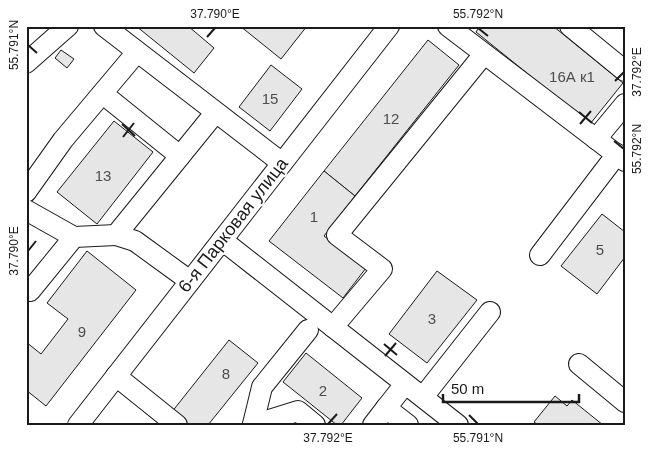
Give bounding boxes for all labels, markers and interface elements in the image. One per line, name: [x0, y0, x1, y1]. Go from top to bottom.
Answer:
text: 37.790°E: [190, 7, 240, 21]
text: 55.792°N: [453, 7, 503, 21]
text: 55.791°N: [7, 20, 21, 70]
text: 37.792°E: [630, 47, 644, 97]
house number: 16А к1: [549, 68, 595, 85]
house number: 15: [262, 90, 278, 107]
house number: 12: [383, 110, 399, 127]
text: 55.792°N: [630, 124, 644, 174]
street label: 6-я Парковая улица: [174, 153, 292, 296]
house number: 13: [95, 167, 111, 184]
house number: 1: [310, 208, 318, 225]
text: 37.790°E: [7, 226, 21, 276]
house number: 5: [596, 241, 604, 258]
house number: 3: [428, 310, 436, 327]
house number: 9: [78, 323, 86, 340]
house number: 8: [222, 365, 230, 382]
scale bar: [443, 371, 580, 403]
text: 50 m: [451, 380, 484, 397]
house number: 2: [319, 382, 327, 399]
text: 37.792°E: [303, 431, 353, 445]
text: 55.791°N: [453, 431, 503, 445]

